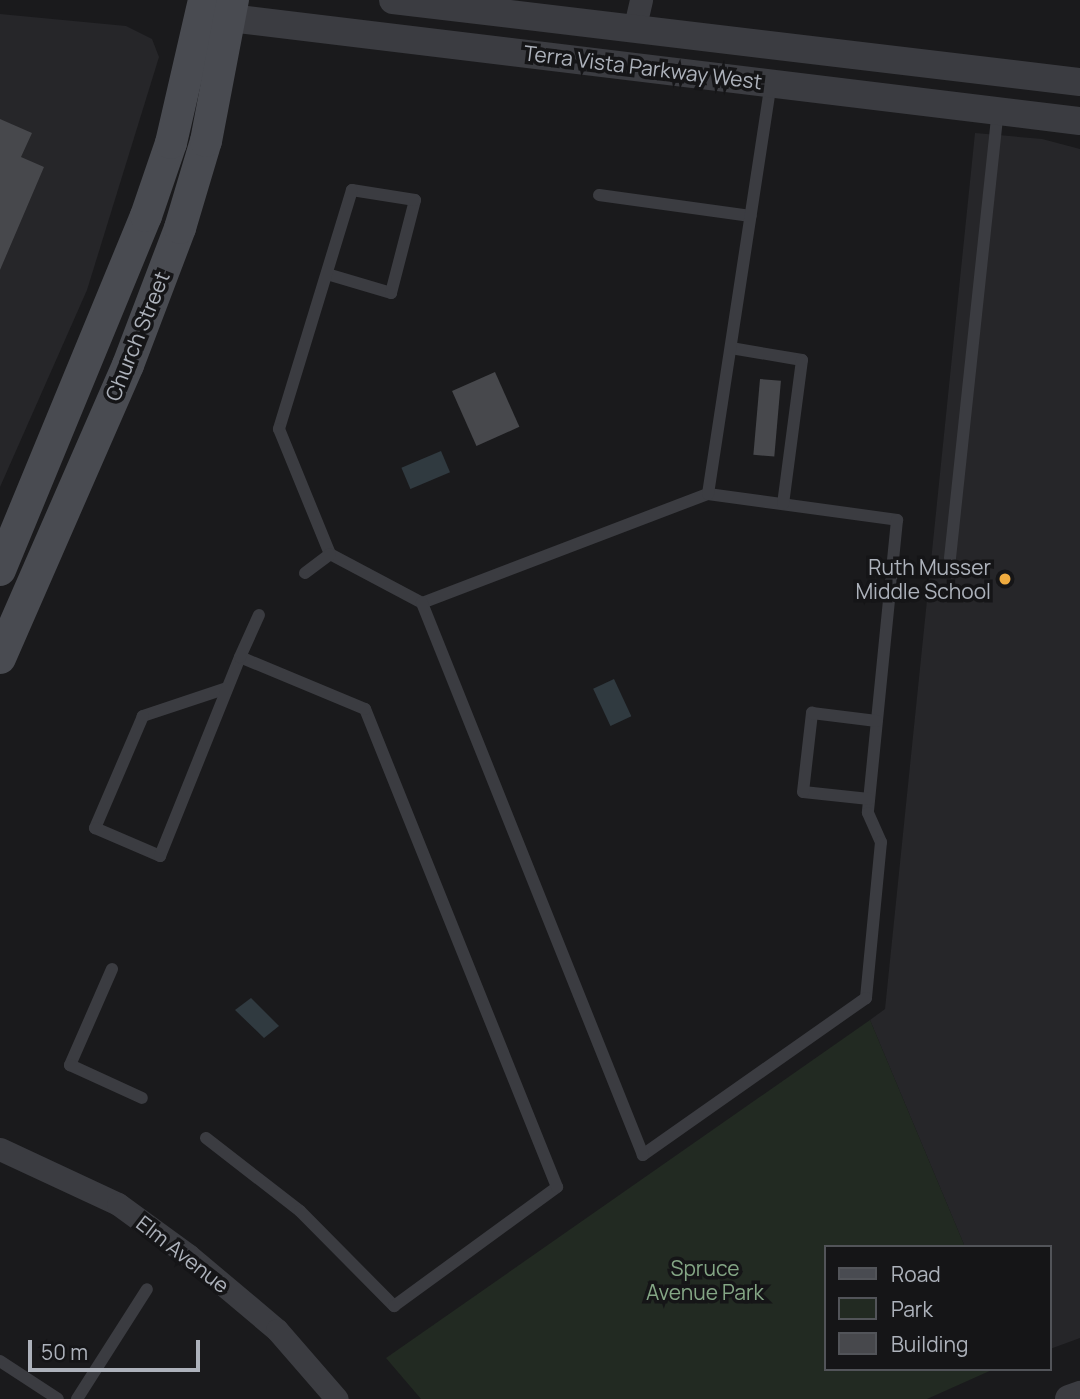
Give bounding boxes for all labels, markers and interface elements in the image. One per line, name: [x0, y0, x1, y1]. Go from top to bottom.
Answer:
street label: Terra Vista Parkway West: [522, 40, 764, 94]
street label: Church Street: [100, 268, 174, 404]
place label: Ruth Musser Middle School: [855, 554, 991, 604]
marker: Ruth Musser Middle School: [997, 571, 1013, 587]
street label: Elm Avenue: [132, 1210, 234, 1298]
legend: [824, 1245, 1052, 1371]
park label: Spruce Avenue Park: [646, 1255, 764, 1305]
text: Road: [891, 1260, 941, 1288]
text: Park: [891, 1295, 933, 1323]
scale bar: [32, 1326, 203, 1370]
text: Building: [891, 1330, 968, 1358]
text: 50 m: [41, 1338, 88, 1366]

